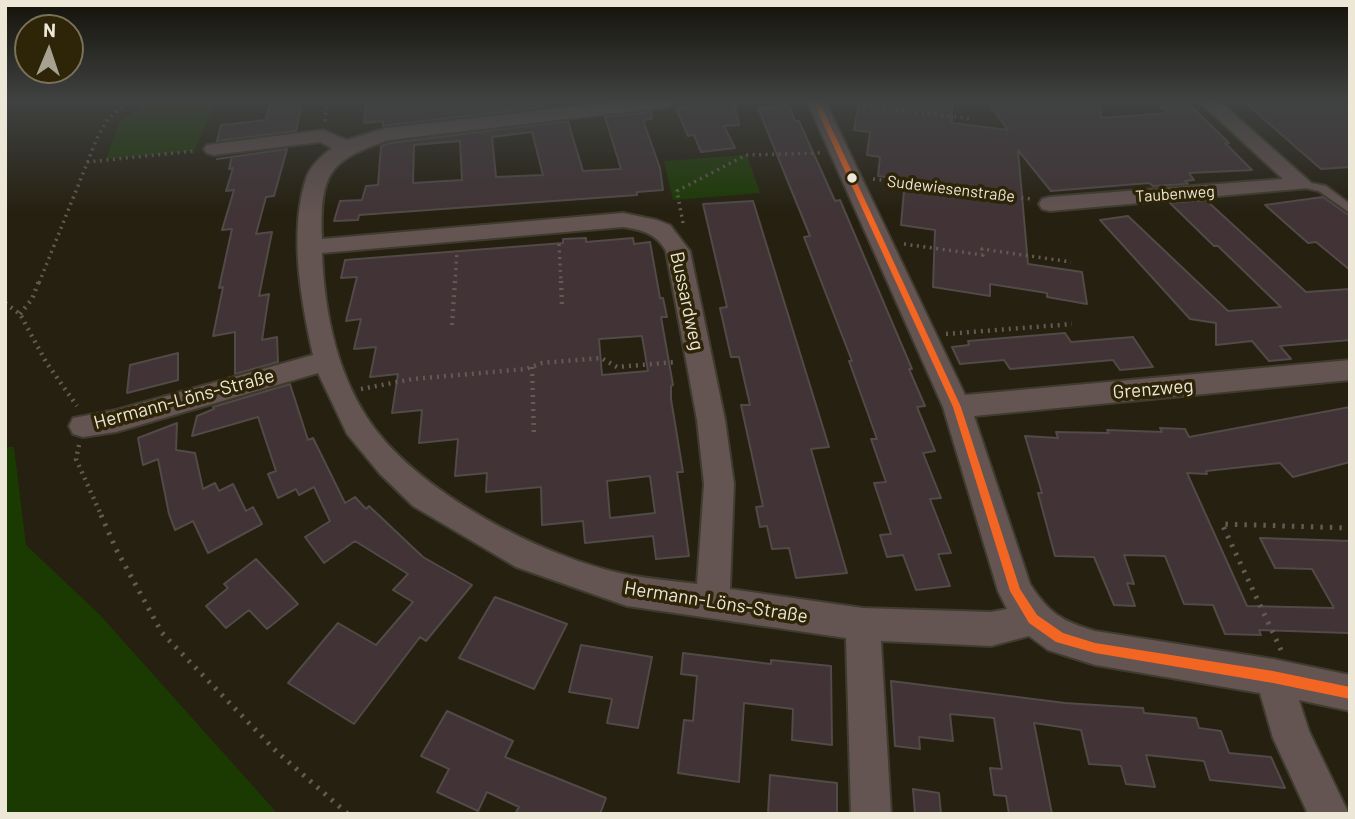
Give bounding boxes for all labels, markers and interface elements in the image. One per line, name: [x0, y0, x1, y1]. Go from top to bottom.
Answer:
north arrow: [14, 14, 84, 84]
text: N: [43, 18, 56, 41]
unlabelled marker: [845, 171, 859, 185]
street label: Sudewiesenstraße: [886, 172, 1016, 206]
street label: Taubenweg: [1135, 182, 1215, 206]
street label: Bussardweg: [665, 250, 709, 352]
street label: Hermann-Löns-Straße: [91, 364, 277, 434]
street label: Grenzweg: [1112, 374, 1194, 404]
street label: Hermann-Löns-Straße: [622, 576, 810, 628]

